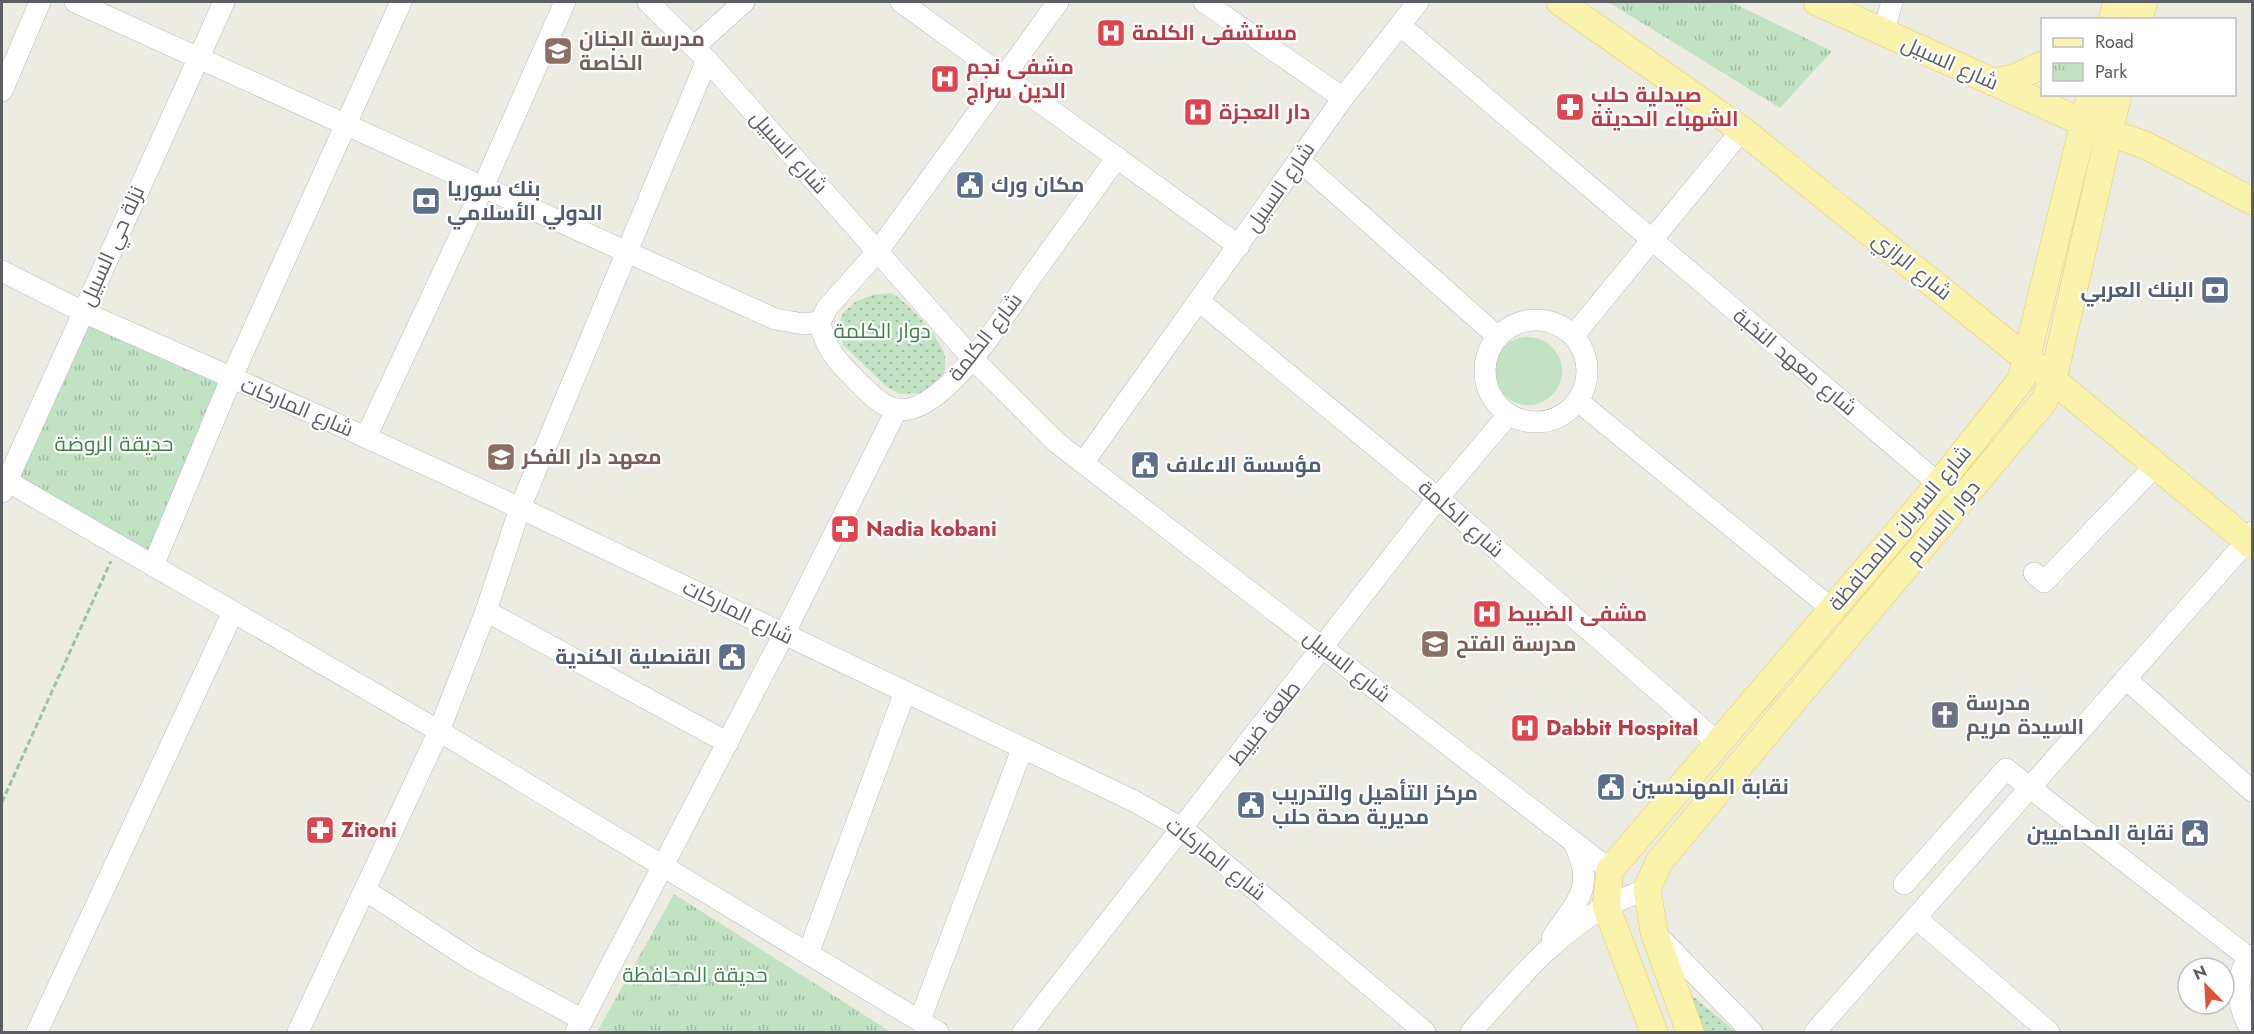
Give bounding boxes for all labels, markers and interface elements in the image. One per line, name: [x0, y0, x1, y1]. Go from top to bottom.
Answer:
hospital icon: مستشفى الكلمة: [1095, 17, 1127, 49]
place label: مستشفى الكلمة: [1132, 18, 1297, 48]
legend: [2041, 18, 2236, 96]
place label: مدرسة الجنان الخاصة: [579, 24, 705, 78]
street label: شارع السبيل: [1897, 28, 2003, 98]
text: Road: [2095, 29, 2134, 55]
school or university icon: مدرسة الجنان الخاصة: [542, 35, 574, 67]
place label: مشفى نجم الدين سراج: [966, 52, 1074, 106]
text: Park: [2095, 59, 2127, 85]
hospital icon: مشفى نجم الدين سراج: [929, 63, 961, 95]
place label: صيدلية حلب الشهباء الحديثة: [1591, 80, 1739, 134]
pharmacy icon: صيدلية حلب الشهباء الحديثة: [1554, 91, 1586, 123]
hospital icon: دار العجزة: [1182, 96, 1214, 128]
place label: دار العجزة: [1219, 97, 1310, 127]
street label: شارع السبيل: [743, 104, 835, 200]
street label: شارع السبيل: [1238, 136, 1322, 238]
public building icon: مكان ورك: [954, 169, 986, 201]
place label: مكان ورك: [991, 170, 1084, 200]
place label: بنك سوريا الدولي الأسلامي: [447, 174, 602, 230]
street label: نزلة حي السبيل: [72, 181, 153, 312]
bank icon: بنك سوريا الدولي الأسلامي: [410, 185, 442, 217]
street label: شارع الرازي: [1865, 225, 1958, 308]
bank icon: البنك العربي: [2199, 274, 2231, 306]
place label: البنك العربي: [2080, 275, 2194, 307]
street label: شارع الكلمة: [941, 286, 1029, 388]
street label: شارع معهد النخبة: [1726, 301, 1864, 423]
park label: دوار الكلمة: [833, 316, 931, 346]
street label: شارع الماركات: [236, 370, 358, 444]
park label: حديقة الروضة: [55, 429, 173, 459]
street label: شارع السريان لللمحافظة: [1821, 438, 1979, 618]
school or university icon: معهد دار الفكر: [485, 441, 517, 473]
place label: معهد دار الفكر: [521, 442, 662, 472]
public building icon: مؤسسة الاعلاف: [1129, 449, 1161, 481]
place label: مؤسسة الاعلاف: [1166, 450, 1322, 480]
street label: شارع الكلمة: [1412, 473, 1510, 565]
street label: دوار االسلام: [1899, 474, 1987, 570]
pharmacy icon: Nadia kobani: [829, 513, 861, 545]
place label: Nadia kobani: [866, 514, 997, 544]
street label: شارع الماركات: [677, 572, 799, 652]
hospital icon: مشفى الضبيط: [1471, 598, 1503, 630]
place label: مشفى الضبيط: [1508, 599, 1647, 629]
street label: شارع السبيل: [1297, 622, 1397, 710]
school or university icon: مدرسة الفتح: [1419, 628, 1451, 660]
place label: مدرسة الفتح: [1456, 629, 1576, 659]
public building icon: القنصلية الكندية: [716, 641, 748, 673]
place label: القنصلية الكندية: [555, 642, 711, 672]
street label: طلعة ضبيط: [1222, 674, 1308, 772]
place label: مدرسة السيدة مريم: [1966, 688, 2084, 742]
church icon: مدرسة السيدة مريم: [1929, 699, 1961, 731]
hospital icon: Dabbit Hospital: [1509, 712, 1541, 744]
place label: Dabbit Hospital: [1546, 713, 1698, 743]
public building icon: نقابة المهندسين: [1595, 771, 1627, 803]
place label: نقابة المهندسين: [1632, 772, 1789, 802]
place label: مركز التأهيل والتدريب مديرية صحة حلب: [1272, 778, 1478, 832]
public building icon: مركز التأهيل والتدريب مديرية صحة حلب: [1235, 789, 1267, 821]
street label: شارع الماركات: [1159, 810, 1273, 908]
pharmacy icon: Zitoni: [304, 814, 336, 846]
place label: Zitoni: [341, 815, 397, 845]
public building icon: نقابة المحاميين: [2179, 817, 2211, 849]
place label: نقابة المحاميين: [2027, 818, 2174, 848]
north arrow: [2176, 956, 2236, 1016]
park label: حديقة المحافظة: [622, 960, 768, 990]
text: N: [2190, 960, 2211, 986]

